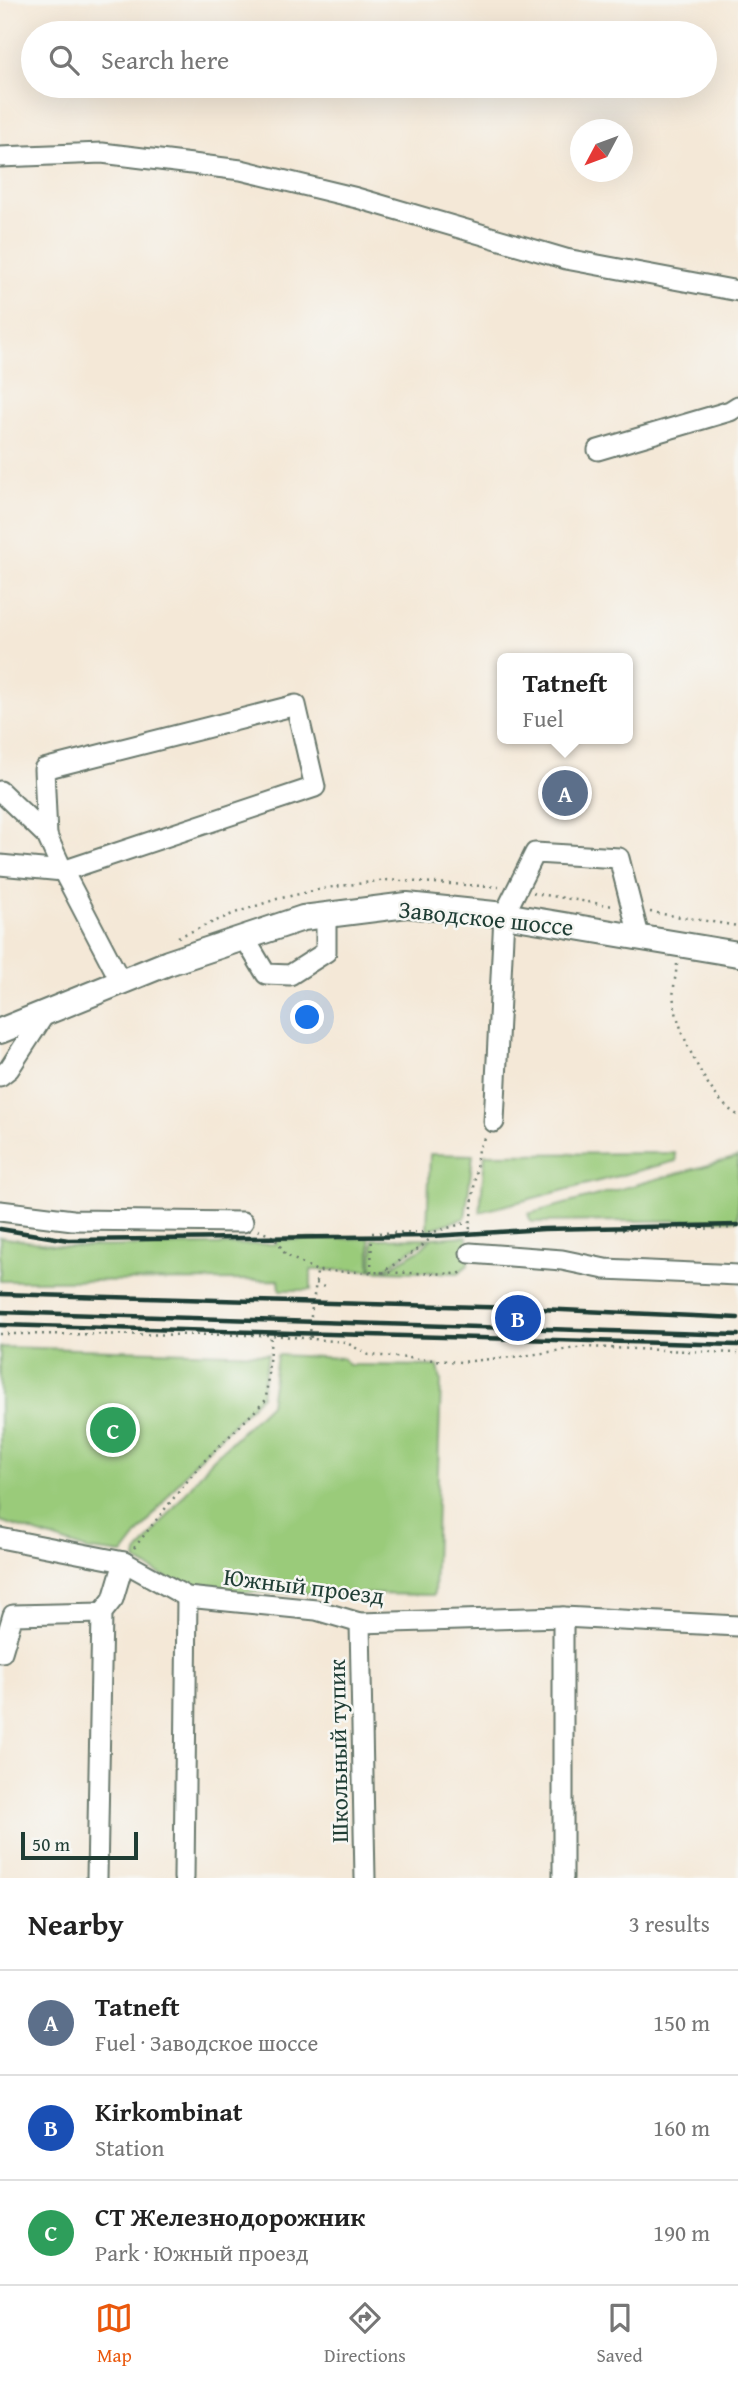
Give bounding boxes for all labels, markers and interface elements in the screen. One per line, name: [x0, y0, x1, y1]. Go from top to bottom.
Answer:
search box: [21, 21, 717, 98]
text: Search here: [101, 40, 229, 79]
icon: search: [45, 41, 83, 79]
north arrow: [570, 119, 633, 182]
popup: [497, 653, 633, 744]
text: Tatneft: [523, 663, 607, 702]
text: Fuel: [523, 702, 564, 735]
pin: A: [542, 767, 588, 819]
street label: Заводское шоссе: [397, 891, 575, 945]
your location: [290, 1000, 324, 1034]
pin: B: [495, 1292, 541, 1344]
pin: C: [90, 1404, 136, 1456]
street label: Южный проезд: [222, 1559, 386, 1613]
street label: Школьный тупик: [319, 1658, 357, 1843]
scale bar: [21, 1829, 138, 1861]
text: 50 m: [32, 1830, 70, 1858]
text: Nearby: [28, 1902, 124, 1946]
text: 3 results: [629, 1907, 710, 1940]
text: Tatneft: [95, 1987, 180, 2026]
text: A: [44, 2006, 58, 2039]
text: 150 m: [653, 2006, 710, 2039]
text: Fuel · Заводское шоссе: [95, 2026, 318, 2059]
text: Kirkombinat: [95, 2092, 243, 2131]
text: B: [44, 2111, 58, 2144]
text: 160 m: [653, 2111, 710, 2144]
text: Station: [95, 2131, 164, 2164]
text: СТ Железнодорожник: [95, 2197, 365, 2236]
text: C: [44, 2216, 58, 2249]
text: 190 m: [653, 2216, 710, 2249]
text: Park · Южный проезд: [95, 2236, 308, 2269]
tab: Map: [95, 2299, 133, 2369]
tab: Directions: [324, 2299, 406, 2369]
tab: Saved: [597, 2299, 643, 2369]

